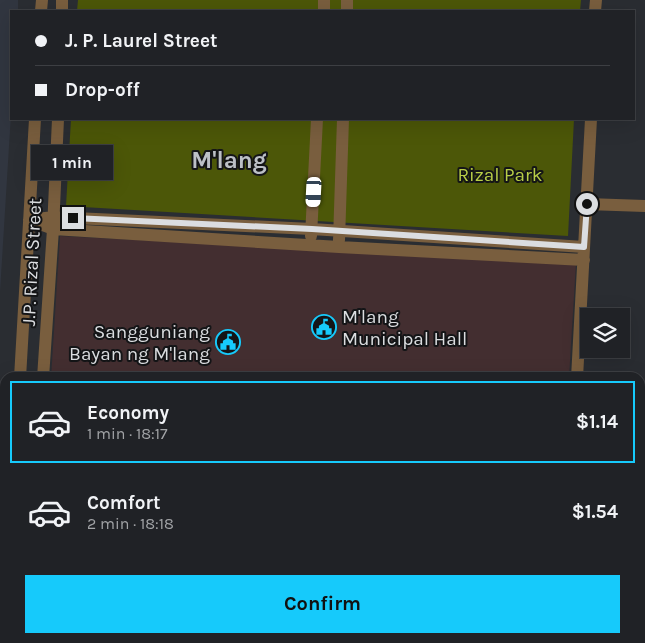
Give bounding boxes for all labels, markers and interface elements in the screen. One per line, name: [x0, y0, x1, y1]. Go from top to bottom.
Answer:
text: J. P. Laurel Street: [65, 30, 217, 52]
text: Drop-off: [65, 79, 140, 101]
callout: 1 min: [32, 146, 114, 180]
district label: M'lang: [191, 146, 267, 174]
text: 1 min: [52, 153, 92, 172]
park label: Rizal Park: [457, 164, 543, 186]
car: [305, 177, 322, 207]
route start: [576, 193, 598, 215]
street label: J.P. Rizal Street: [18, 197, 46, 327]
route end: [62, 207, 84, 229]
place label: M'lang Municipal Hall: [342, 306, 467, 350]
map controls: [580, 308, 630, 358]
button: layers: [580, 308, 630, 358]
public building icon: M'lang Municipal Hall: [311, 314, 337, 340]
place label: Sangguniang Bayan ng M'lang: [69, 321, 210, 365]
public building icon: Sangguniang Bayan ng M'lang: [215, 329, 241, 355]
icon: car: [27, 400, 72, 445]
text: Economy: [87, 402, 169, 424]
text: $1.14: [576, 411, 618, 433]
text: 1 min · 18:17: [87, 424, 168, 443]
icon: car: [27, 490, 72, 535]
text: Comfort: [87, 492, 161, 514]
text: $1.54: [572, 501, 618, 523]
text: 2 min · 18:18: [87, 514, 174, 533]
button: Confirm: [25, 575, 620, 633]

